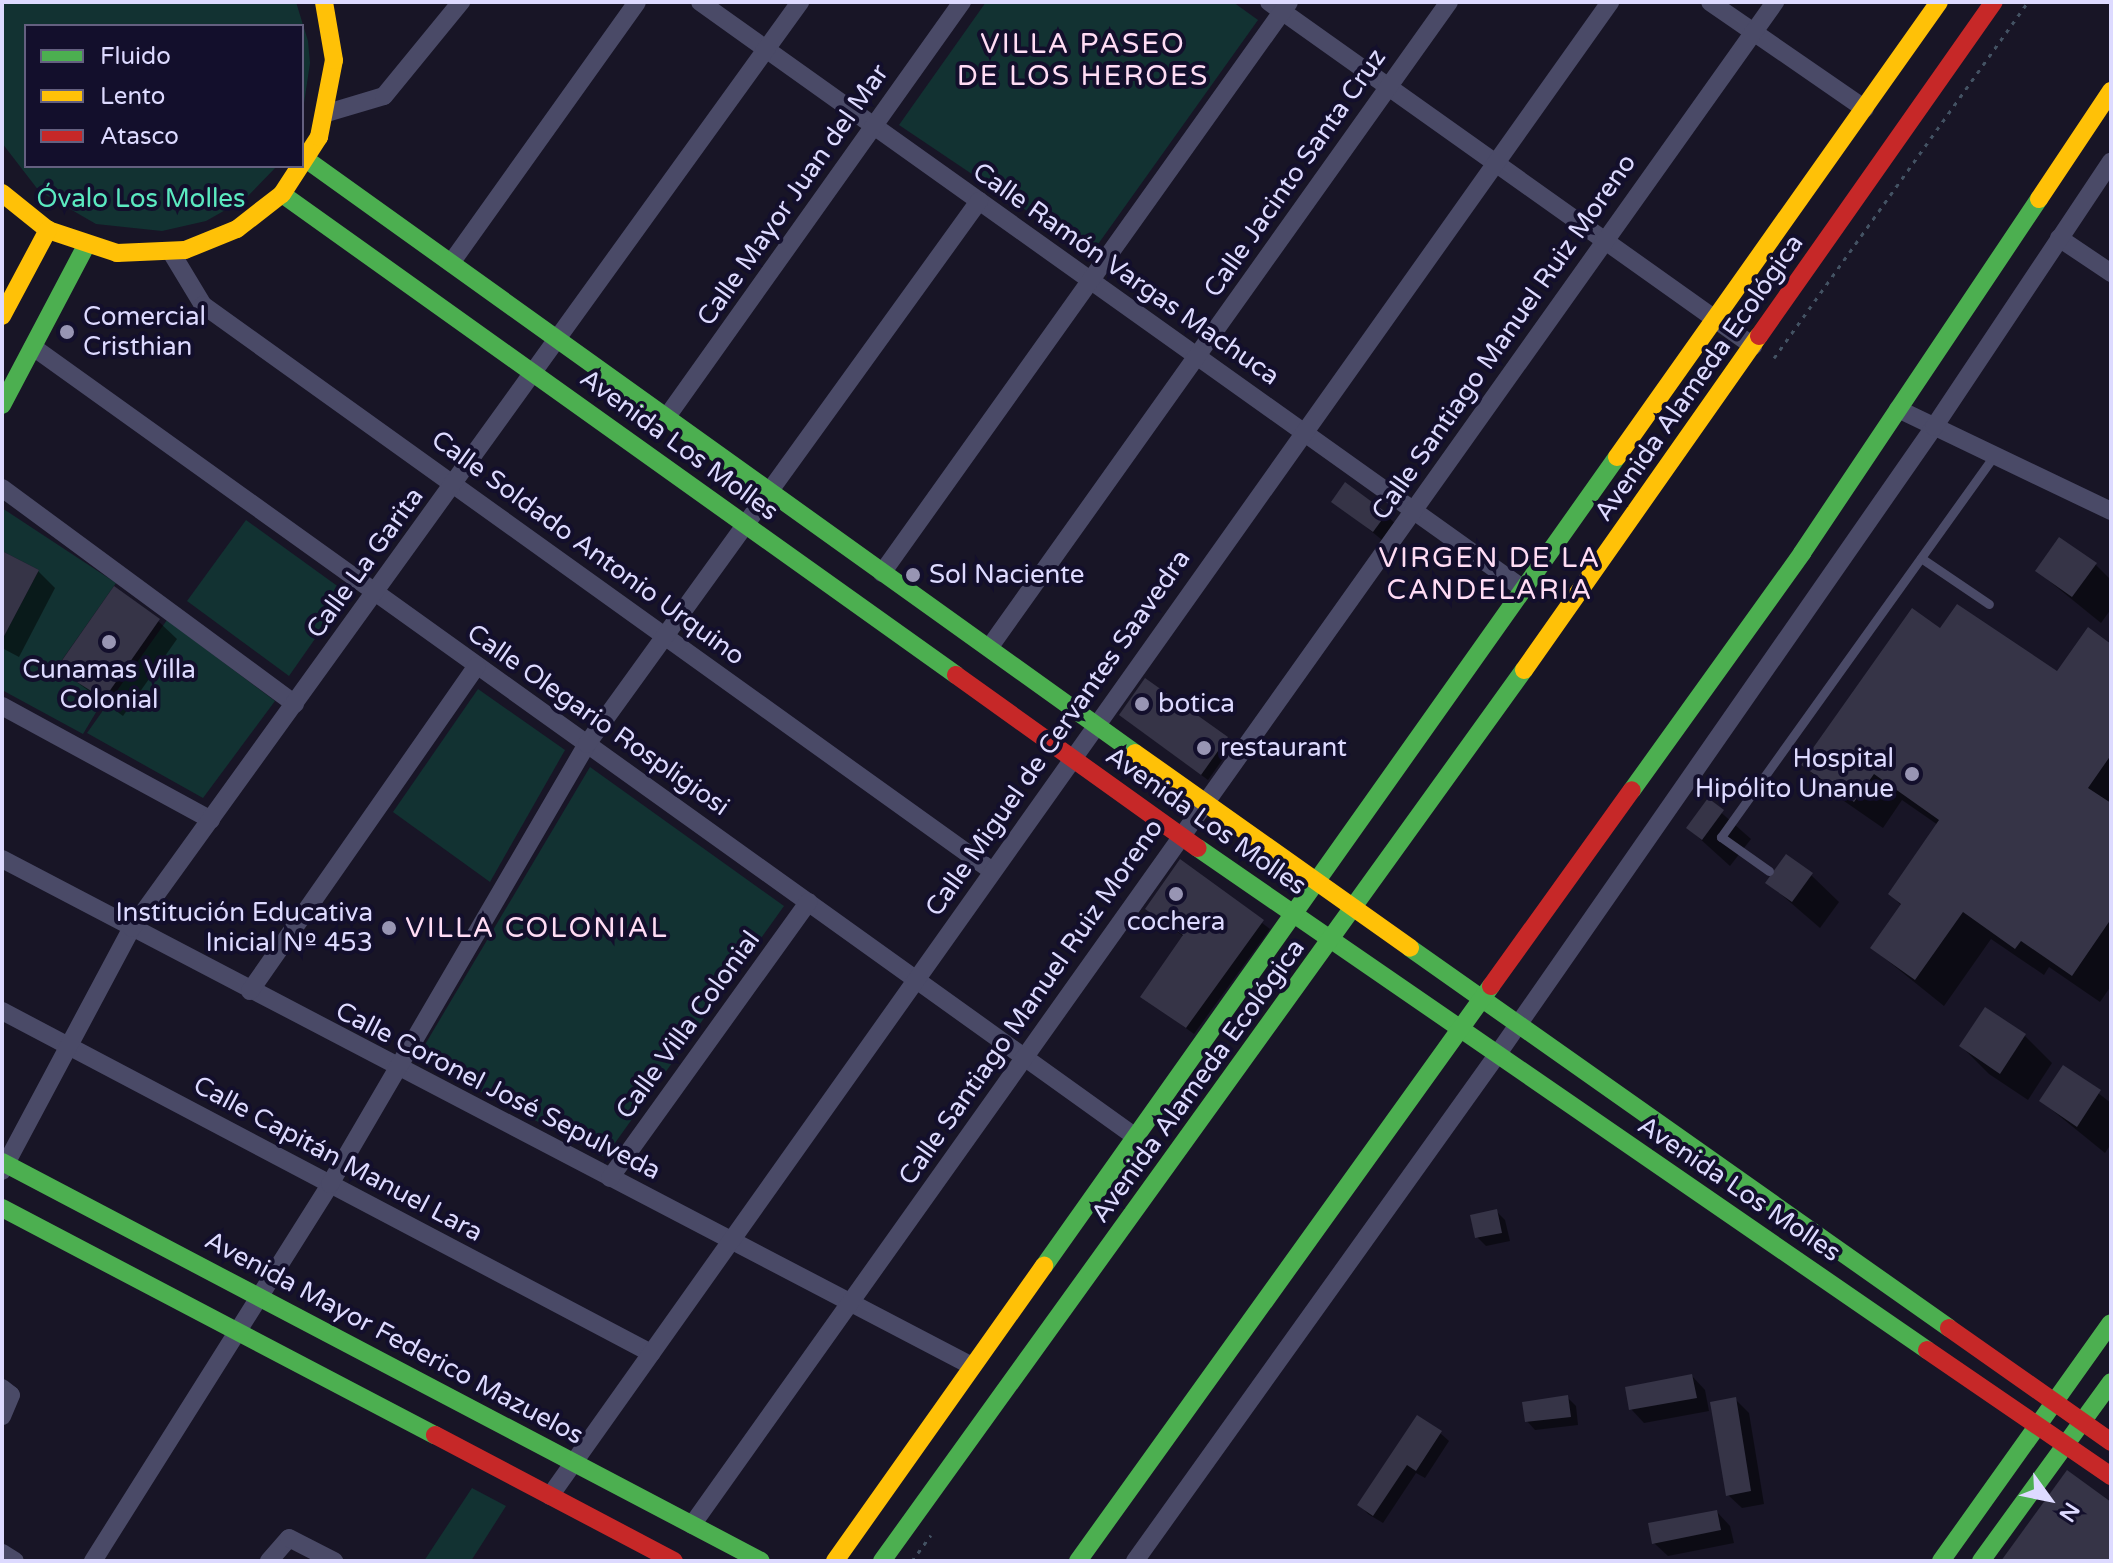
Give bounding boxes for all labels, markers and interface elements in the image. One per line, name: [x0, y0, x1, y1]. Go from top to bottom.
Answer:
legend: [24, 24, 304, 168]
district label: VILLA PASEO DE LOS HEROES: [957, 27, 1209, 93]
text: Fluido: [100, 42, 171, 71]
street label: Calle Jacinto Santa Cruz: [1197, 43, 1393, 303]
street label: Calle Mayor Juan del Mar: [691, 58, 895, 332]
text: Lento: [100, 82, 165, 111]
text: Atasco: [100, 122, 179, 151]
street label: Calle Santiago Manuel Ruiz Moreno: [1365, 148, 1643, 526]
street label: Calle Ramón Vargas Machuca: [967, 156, 1285, 392]
park label: Óvalo Los Molles: [36, 183, 246, 215]
street label: Avenida Alameda Ecológica: [1588, 229, 1810, 527]
place label: Comercial Cristhian: [83, 301, 206, 362]
marker: Comercial Cristhian: [58, 323, 76, 341]
street label: Avenida Los Molles: [574, 363, 784, 527]
street label: Calle Soldado Antonio Urquino: [425, 424, 751, 672]
street label: Calle La Garita: [300, 482, 430, 644]
district label: VIRGEN DE LA CANDELARIA: [1379, 541, 1601, 607]
street label: Calle Miguel de Cervantes Saavedra: [919, 544, 1197, 922]
place label: Sol Naciente: [929, 559, 1085, 591]
marker: Sol Naciente: [904, 566, 922, 584]
street label: Calle Olegario Rospligiosi: [461, 617, 735, 823]
marker: Cunamas Villa Colonial: [100, 633, 118, 651]
place label: Cunamas Villa Colonial: [22, 654, 196, 716]
place label: botica: [1158, 688, 1235, 720]
marker: botica: [1133, 695, 1151, 713]
place label: restaurant: [1220, 732, 1347, 764]
marker: restaurant: [1195, 739, 1213, 757]
street label: Avenida Los Molles: [1100, 740, 1312, 902]
place label: Hospital Hipólito Unanue: [1695, 743, 1894, 804]
marker: Hospital Hipólito Unanue: [1901, 763, 1923, 785]
street label: Calle Santiago Manuel Ruiz Moreno: [892, 813, 1170, 1191]
marker: cochera: [1167, 885, 1185, 903]
place label: Institución Educativa Inicial Nº 453: [115, 897, 373, 958]
place label: cochera: [1127, 906, 1225, 938]
district label: VILLA COLONIAL: [405, 911, 669, 945]
marker: Institución Educativa Inicial Nº 453: [380, 919, 398, 937]
street label: Calle Villa Colonial: [609, 925, 767, 1125]
street label: Avenida Alameda Ecológica: [1085, 933, 1311, 1229]
street label: Calle Coronel José Sepulveda: [330, 995, 666, 1187]
street label: Calle Capitán Manuel Lara: [188, 1069, 488, 1249]
street label: Avenida Los Molles: [1632, 1110, 1846, 1268]
street label: Avenida Mayor Federico Mazuelos: [199, 1225, 589, 1451]
north arrow: [2009, 1459, 2089, 1539]
text: N: [2053, 1498, 2085, 1527]

